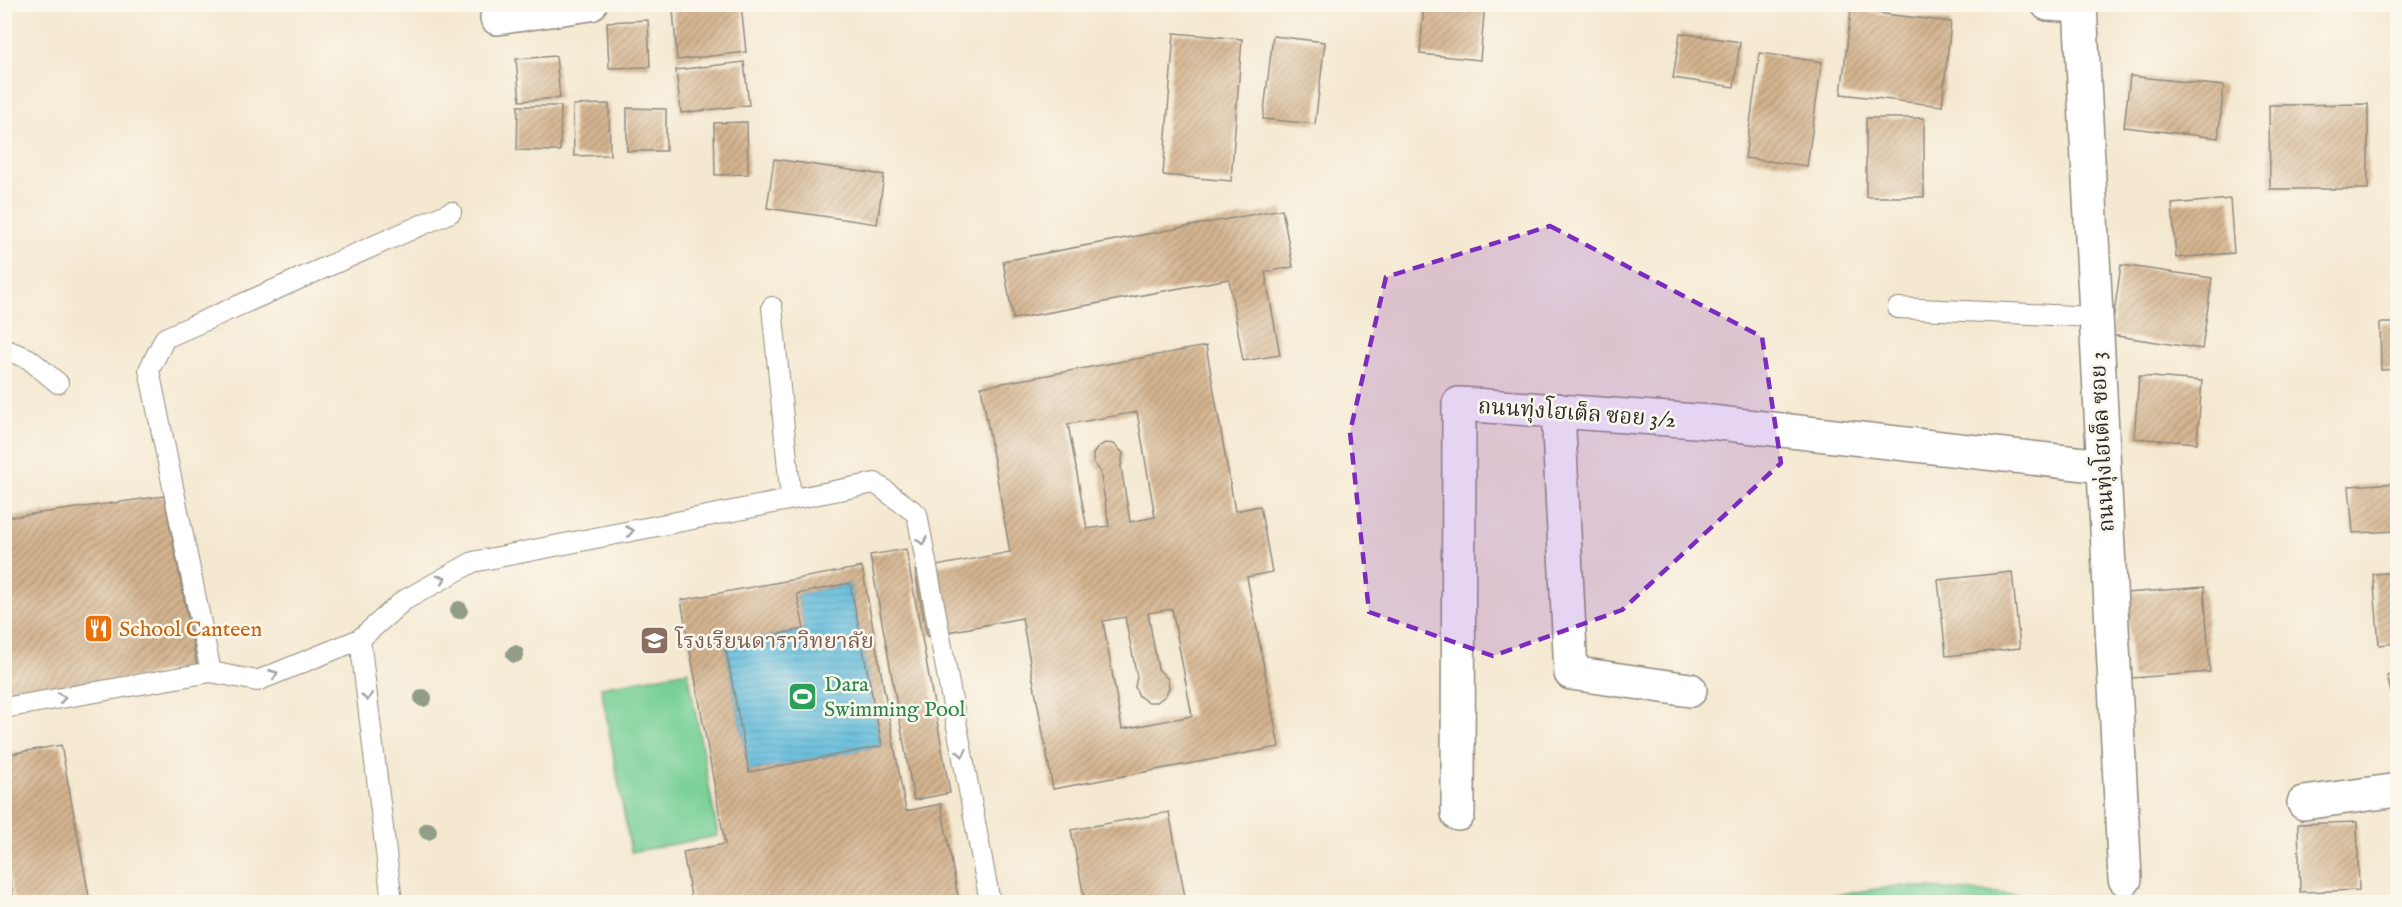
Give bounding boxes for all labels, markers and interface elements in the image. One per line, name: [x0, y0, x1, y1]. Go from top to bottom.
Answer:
street label: ถนนทุ่งโฮเต็ล ซอย 3: [2082, 351, 2122, 533]
street label: ถนนทุ่งโฮเต็ล ซอย 3/2: [1477, 391, 1677, 435]
one-way arrow: [624, 525, 634, 538]
one-way arrow: [915, 535, 928, 545]
one-way arrow: [436, 575, 446, 586]
restaurant icon: School Canteen: [82, 612, 114, 644]
place label: School Canteen: [119, 616, 262, 644]
school or university icon: โรงเรียนดาราวิทยาลัย: [638, 624, 670, 656]
place label: โรงเรียนดาราวิทยาลัย: [674, 626, 874, 656]
one-way arrow: [268, 669, 279, 681]
place label: Dara Swimming Pool: [824, 671, 966, 724]
sports icon: Dara Swimming Pool: [787, 680, 819, 712]
one-way arrow: [57, 692, 67, 705]
one-way arrow: [360, 692, 373, 701]
one-way arrow: [955, 748, 968, 758]

